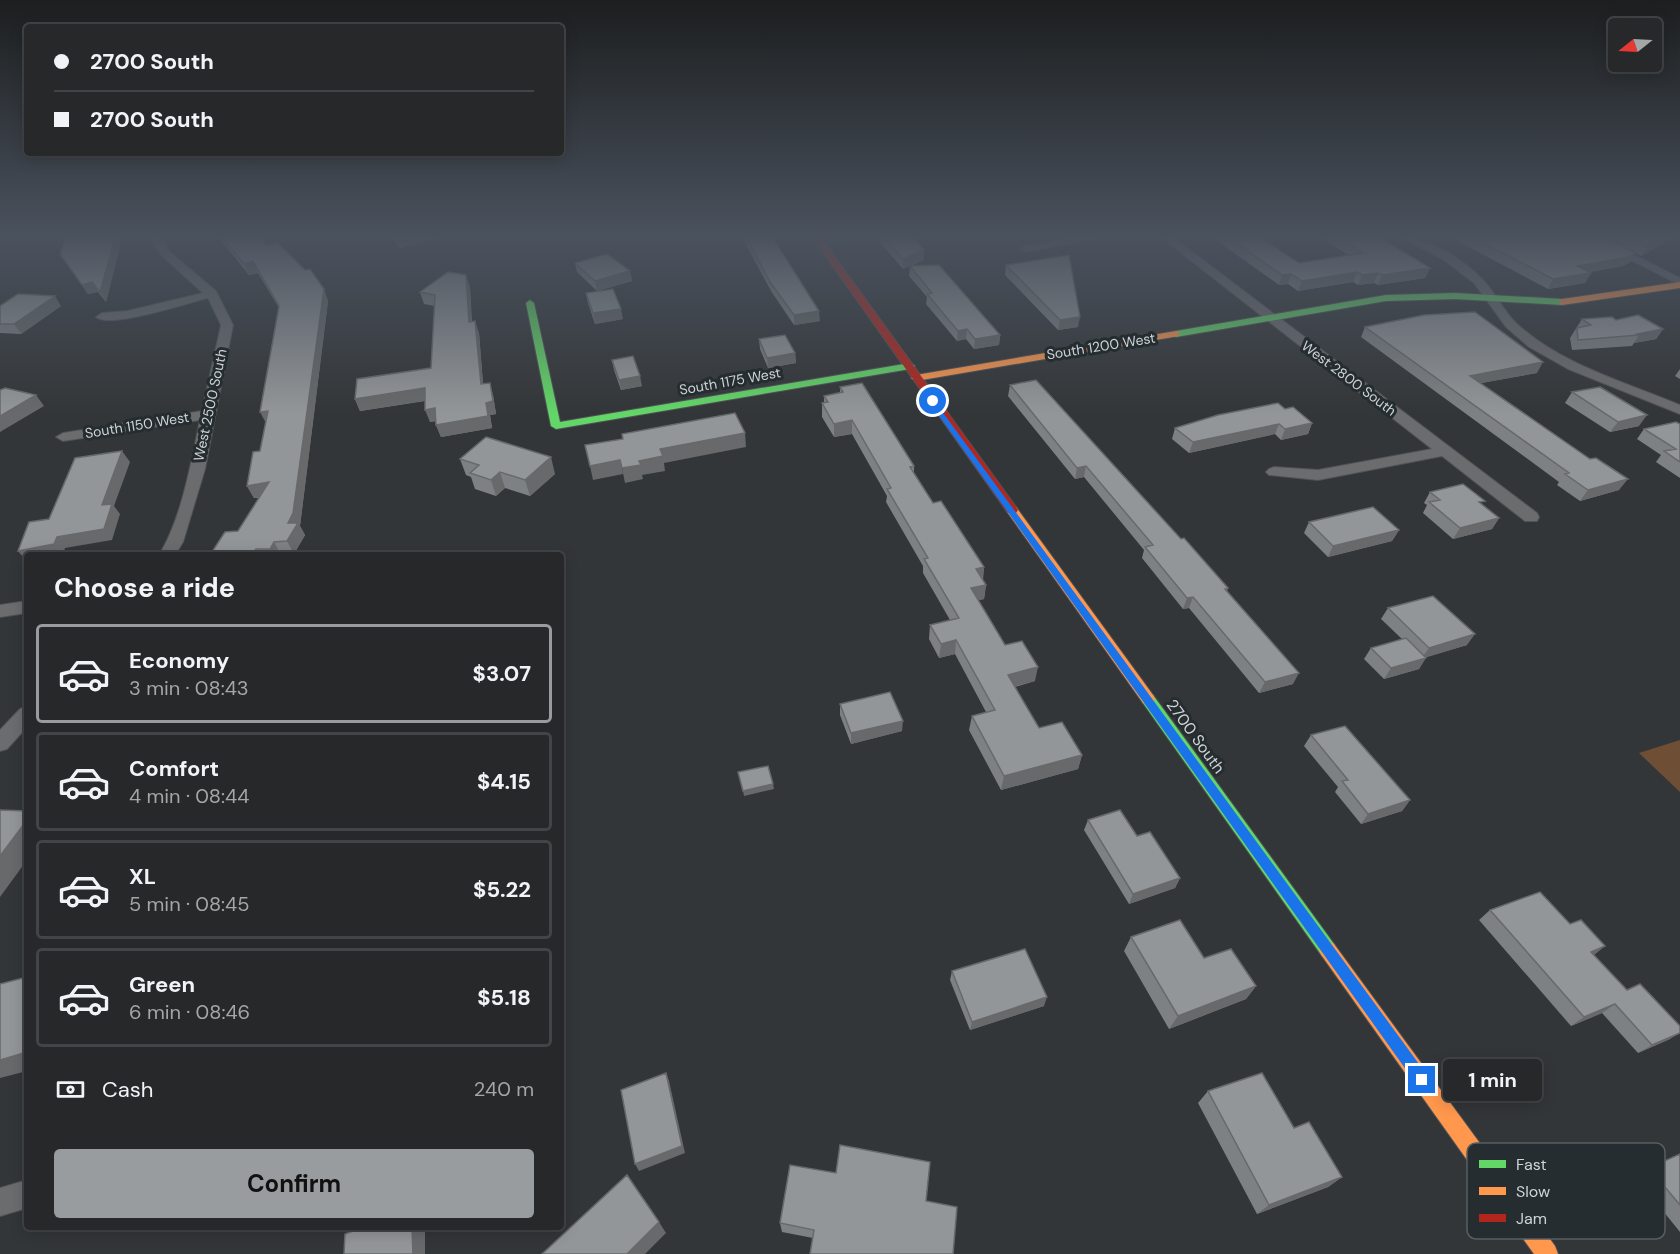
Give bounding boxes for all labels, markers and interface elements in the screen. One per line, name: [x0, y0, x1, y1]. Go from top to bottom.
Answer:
north arrow: [1608, 18, 1662, 72]
map controls: [1608, 18, 1662, 72]
text: 2700 South: [90, 47, 214, 76]
text: 2700 South: [90, 105, 214, 134]
street label: South 1200 West: [1045, 329, 1157, 363]
street label: West 2800 South: [1298, 337, 1400, 419]
street label: West 2500 South: [189, 347, 231, 463]
street label: South 1175 West: [678, 363, 782, 399]
route start: [919, 387, 946, 414]
street label: South 1150 West: [84, 408, 190, 442]
text: Choose a ride: [54, 570, 235, 605]
text: Economy: [129, 646, 229, 675]
icon: car: [57, 647, 111, 701]
text: $3.07: [473, 659, 531, 688]
text: 3 min · 08:43: [129, 675, 249, 701]
street label: 2700 South: [1162, 695, 1230, 778]
text: Comfort: [129, 754, 219, 783]
icon: car: [57, 755, 111, 809]
text: $4.15: [477, 767, 531, 796]
text: 4 min · 08:44: [129, 783, 249, 809]
text: XL: [129, 862, 156, 891]
icon: car: [57, 863, 111, 917]
text: $5.22: [473, 875, 531, 904]
text: 5 min · 08:45: [129, 891, 249, 917]
text: Green: [129, 970, 195, 999]
icon: car: [57, 971, 111, 1025]
text: $5.18: [477, 983, 531, 1012]
text: 6 min · 08:46: [129, 999, 250, 1025]
callout: 1 min: [1443, 1059, 1542, 1101]
route end: [1408, 1066, 1435, 1093]
text: 1 min: [1468, 1067, 1517, 1093]
icon: cash: [54, 1073, 87, 1106]
text: Cash: [102, 1075, 153, 1104]
text: 240 m: [474, 1076, 534, 1102]
legend: [1467, 1143, 1665, 1239]
button: Confirm: [54, 1149, 534, 1218]
text: Fast: [1516, 1154, 1547, 1175]
text: Slow: [1516, 1181, 1550, 1202]
text: Jam: [1516, 1208, 1547, 1229]

